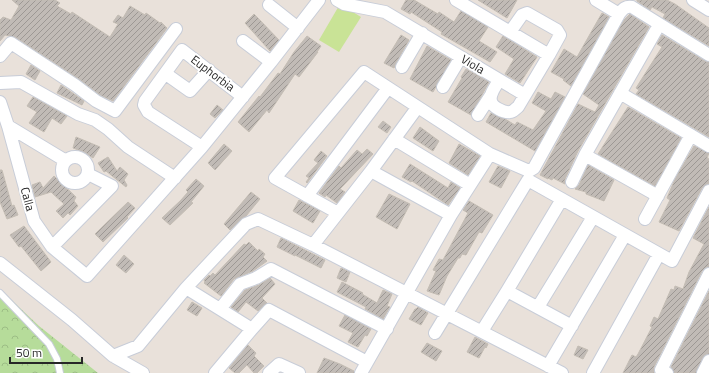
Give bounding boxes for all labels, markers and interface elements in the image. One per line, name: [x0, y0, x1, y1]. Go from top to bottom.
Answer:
street label: Viola: [458, 49, 488, 79]
street label: Euphorbia: [187, 50, 239, 96]
street label: Calla: [16, 185, 40, 213]
scale bar: [10, 339, 82, 365]
text: 50 m: [16, 343, 42, 362]

